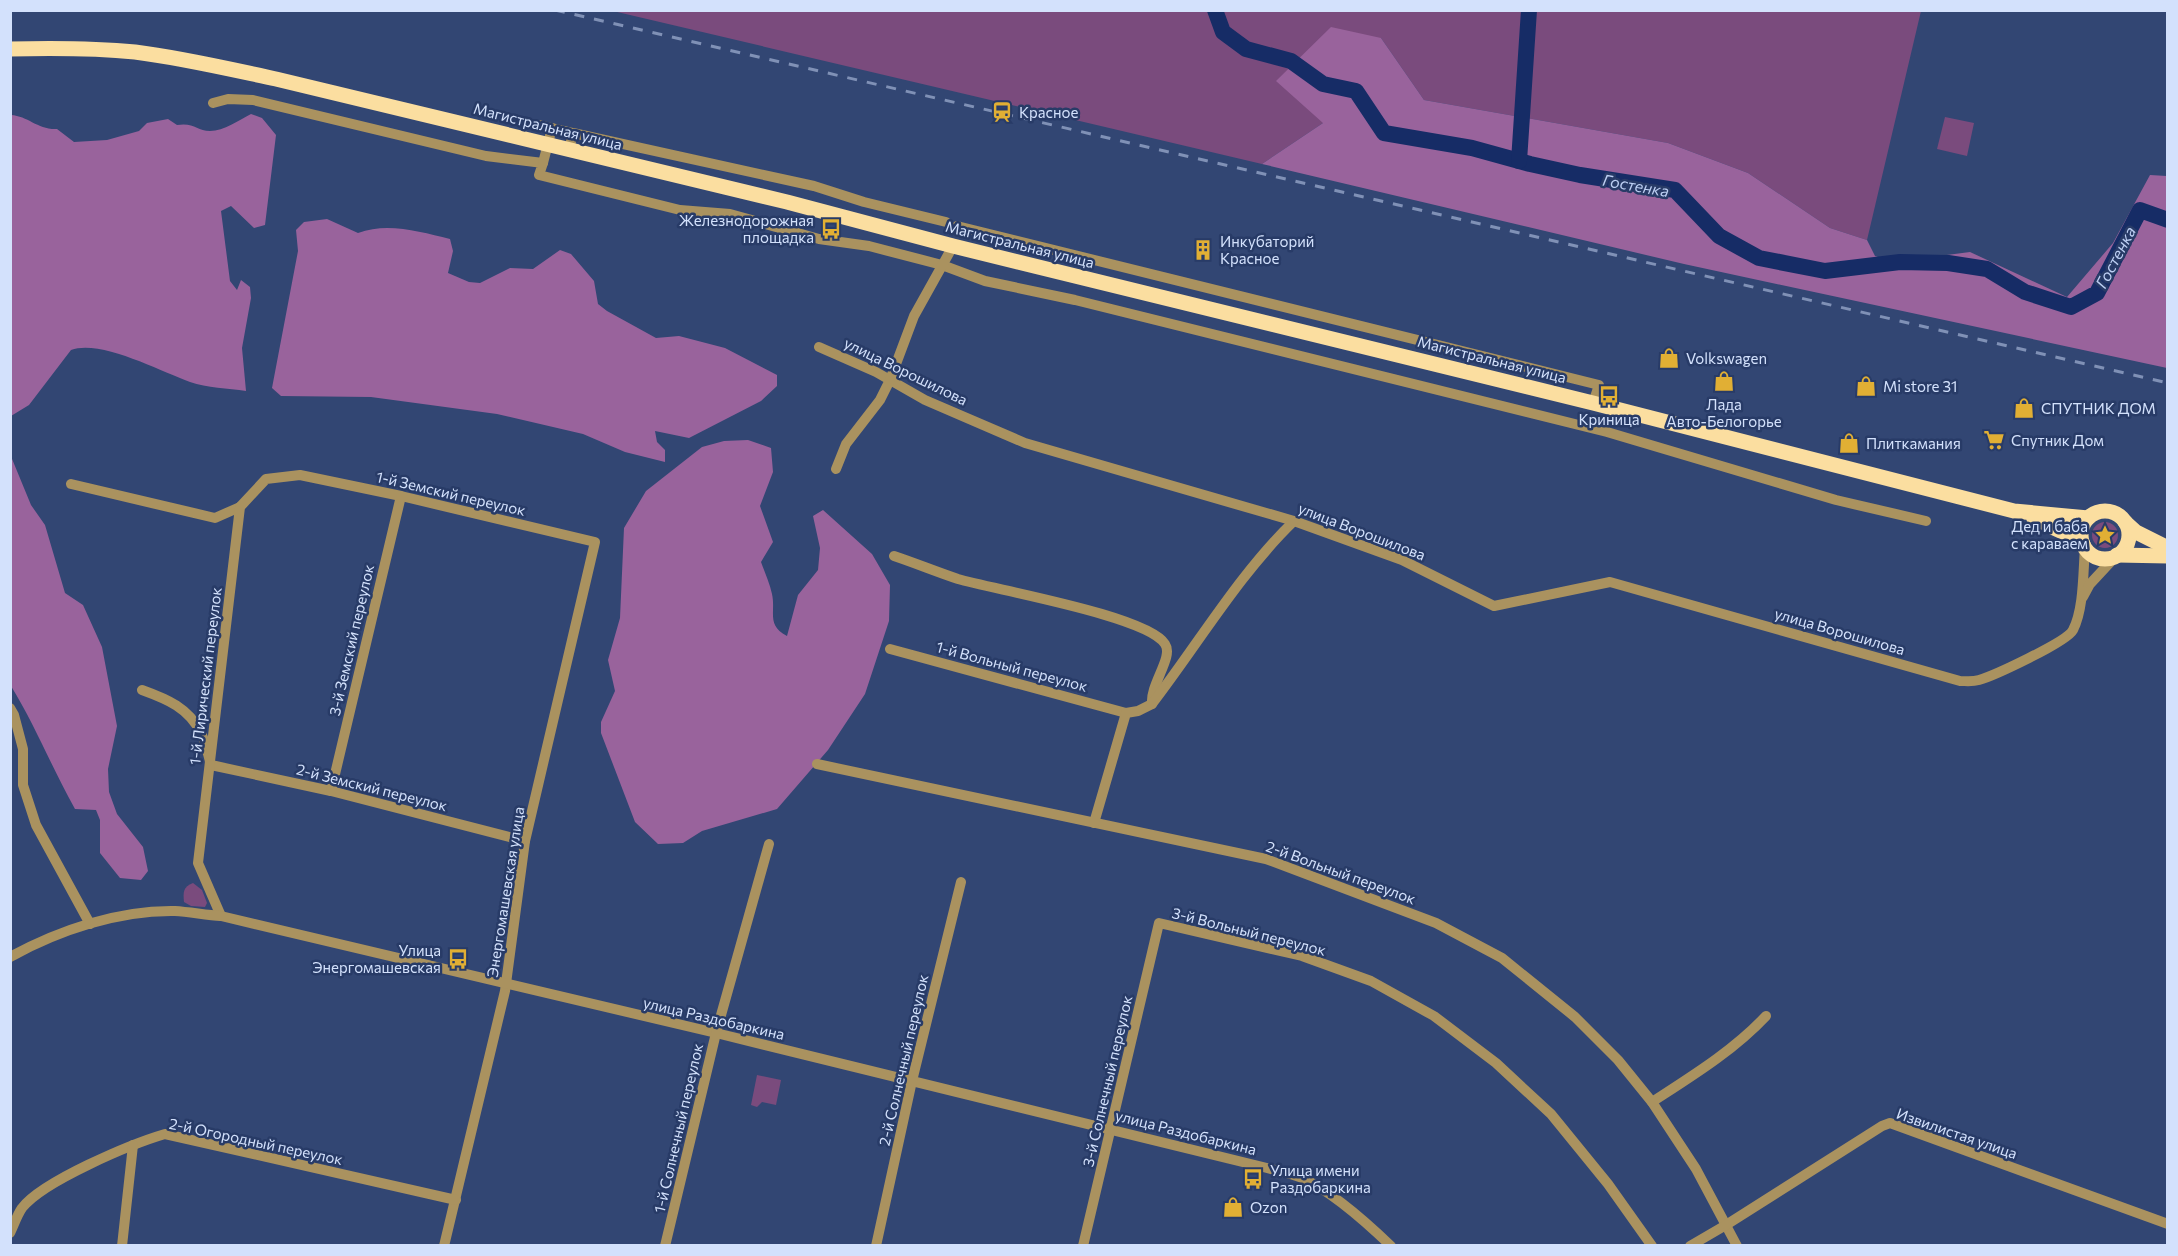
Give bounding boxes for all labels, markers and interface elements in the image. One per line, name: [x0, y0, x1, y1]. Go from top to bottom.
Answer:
street label: Магистральная улица: [472, 99, 624, 153]
station icon: Красное: [990, 100, 1014, 124]
place label: Красное: [1019, 103, 1079, 121]
water label: Гостенка: [1601, 170, 1671, 200]
place label: Железнодорожная площадка: [679, 211, 814, 246]
bus stop icon: Железнодорожная площадка: [819, 217, 843, 241]
street label: Магистральная улица: [944, 217, 1096, 271]
water label: Гостенка: [2091, 223, 2139, 291]
place label: Инкубаторий Красное: [1220, 232, 1314, 267]
building icon: Инкубаторий Красное: [1191, 238, 1215, 262]
street label: Магистральная улица: [1416, 332, 1568, 386]
street label: улица Ворошилова: [842, 333, 970, 409]
shop icon: Volkswagen: [1657, 346, 1681, 370]
place label: Volkswagen: [1686, 349, 1767, 367]
shop icon: Лада Авто-Белогорье: [1712, 369, 1736, 393]
shop icon: Mi store 31: [1854, 374, 1878, 398]
place label: Mi store 31: [1883, 377, 1957, 395]
bus stop icon: Криница: [1597, 384, 1621, 408]
place label: Лада Авто-Белогорье: [1666, 395, 1782, 430]
shop icon: СПУТНИК ДОМ: [2012, 396, 2036, 420]
place label: СПУТНИК ДОМ: [2041, 399, 2156, 417]
place label: Криница: [1578, 410, 1640, 428]
supermarket icon: Спутник Дом: [1982, 428, 2006, 452]
shop icon: Плиткамания: [1837, 431, 1861, 455]
place label: Спутник Дом: [2011, 431, 2104, 449]
place label: Плиткамания: [1866, 434, 1961, 452]
street label: 1-й Земский переулок: [375, 467, 527, 519]
street label: улица Ворошилова: [1296, 498, 1428, 564]
place label: Дед и баба с караваем: [2011, 517, 2088, 552]
place icon: Дед и баба с караваем: [2093, 523, 2117, 547]
street label: 3-й Земский переулок: [325, 562, 377, 718]
street label: 1-й Лирический переулок: [185, 586, 225, 766]
street label: улица Ворошилова: [1773, 604, 1907, 658]
street label: 1-й Вольный переулок: [934, 637, 1090, 695]
street label: 2-й Земский переулок: [295, 760, 449, 814]
street label: Энергомашевская улица: [483, 805, 527, 979]
street label: 2-й Вольный переулок: [1264, 837, 1418, 907]
street label: 3-й Вольный переулок: [1170, 903, 1328, 959]
place label: Улица Энергомашевская: [312, 941, 441, 976]
bus stop icon: Улица Энергомашевская: [446, 947, 470, 971]
street label: 2-й Солнечный переулок: [875, 973, 931, 1147]
street label: улица Раздобаркина: [641, 993, 787, 1043]
street label: 3-й Солнечный переулок: [1079, 994, 1135, 1168]
street label: 1-й Солнечный переулок: [650, 1042, 706, 1214]
street label: Извилистая улица: [1894, 1104, 2020, 1162]
street label: улица Раздобаркина: [1114, 1106, 1258, 1158]
street label: 2-й Огородный переулок: [168, 1114, 344, 1168]
place label: Улица имени Раздобаркина: [1270, 1161, 1371, 1196]
bus stop icon: Улица имени Раздобаркина: [1241, 1167, 1265, 1191]
shop icon: Ozon: [1221, 1195, 1245, 1219]
place label: Ozon: [1250, 1198, 1287, 1216]

